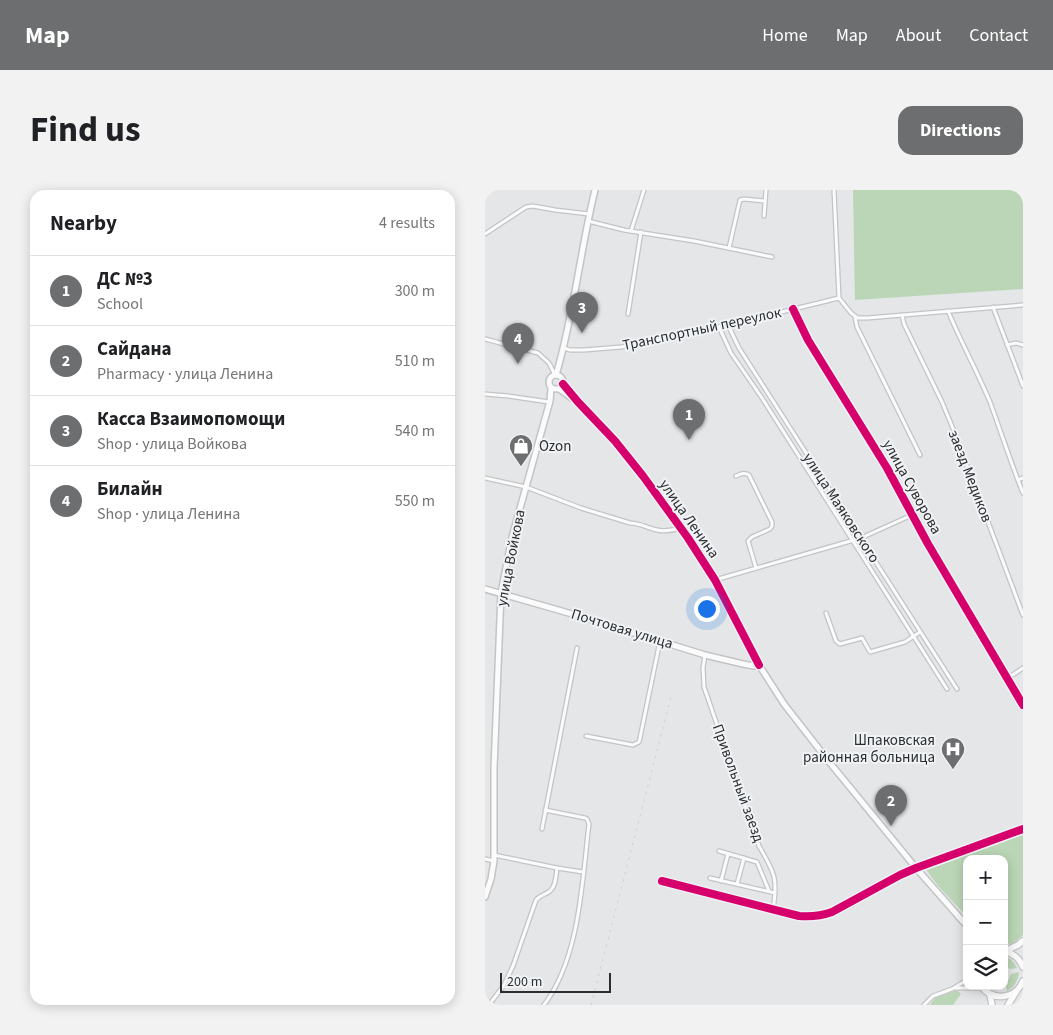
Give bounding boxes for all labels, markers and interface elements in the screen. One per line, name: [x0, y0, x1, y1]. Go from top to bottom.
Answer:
text: Map: [25, 18, 70, 53]
text: Home: [762, 23, 808, 48]
text: Map: [836, 23, 868, 48]
text: About: [896, 23, 941, 48]
text: Contact: [969, 23, 1028, 48]
text: Find us: [30, 105, 140, 155]
button: Directions: [898, 106, 1023, 155]
text: Nearby: [50, 208, 117, 238]
text: 4 results: [379, 212, 435, 234]
text: ДС №3: [97, 266, 153, 293]
text: 1: [62, 280, 70, 302]
text: 300 m: [395, 280, 435, 302]
pin: 3: [566, 292, 598, 333]
text: School: [97, 293, 143, 315]
street label: Транспортный переулок: [621, 302, 784, 356]
pin: 4: [502, 323, 534, 364]
text: Сайдана: [97, 336, 172, 363]
text: 2: [62, 350, 70, 372]
text: 510 m: [395, 350, 435, 372]
text: Pharmacy · улица Ленина: [97, 363, 273, 385]
pin: 1: [673, 399, 705, 440]
text: Касса Взаимопомощи: [97, 406, 285, 433]
text: 3: [62, 420, 70, 442]
text: 540 m: [395, 420, 435, 442]
street label: заезд Медиков: [943, 427, 997, 526]
text: Shop · улица Войкова: [97, 433, 247, 455]
shop icon: Ozon: [508, 433, 534, 467]
place label: Ozon: [539, 436, 571, 457]
street label: улица Суворова: [877, 436, 947, 538]
street label: улица Маяковского: [798, 449, 884, 567]
street label: улица Ленина: [654, 475, 724, 563]
text: Билайн: [97, 476, 163, 503]
text: 4: [62, 490, 70, 512]
text: 550 m: [395, 490, 435, 512]
text: Shop · улица Ленина: [97, 503, 240, 525]
street label: улица Войкова: [491, 508, 531, 608]
your location: [694, 596, 720, 622]
street label: Почтовая улица: [568, 604, 676, 654]
street label: Привольный заезд: [707, 721, 769, 845]
place label: Шпаковская районная больница: [803, 730, 935, 768]
hospital icon: Шпаковская районная больница: [940, 736, 966, 770]
pin: 2: [875, 785, 907, 826]
map controls: [963, 855, 1008, 990]
button: +: [963, 855, 1008, 900]
button: −: [963, 900, 1008, 945]
button: layers: [963, 945, 1008, 990]
scale bar: [500, 970, 611, 993]
text: 200 m: [507, 972, 542, 992]

